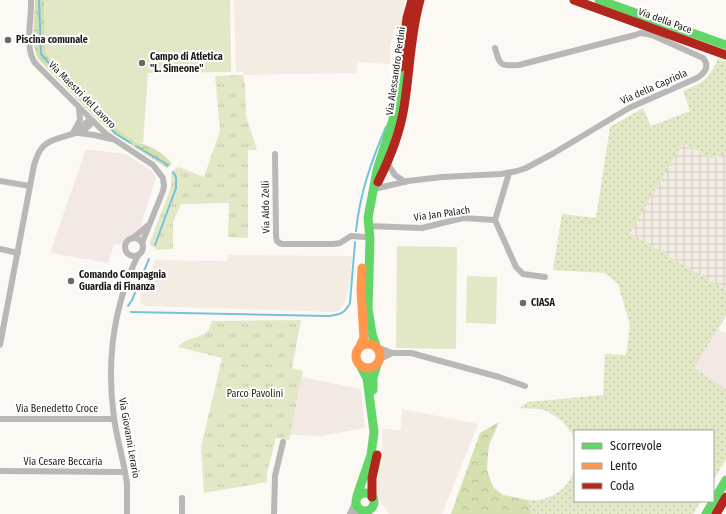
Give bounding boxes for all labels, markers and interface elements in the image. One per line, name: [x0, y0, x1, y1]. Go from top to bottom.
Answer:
street label: Via della Pace: [637, 6, 694, 36]
street label: Via Alessandro Pertini: [384, 26, 408, 116]
place label: Piscina comunale: [16, 34, 88, 46]
marker: Piscina comunale: [3, 35, 13, 45]
place label: Campo di Atletica "L. Simeone": [150, 51, 223, 75]
marker: Campo di Atletica "L. Simeone": [137, 58, 147, 68]
street label: Via Maestri del Lavoro: [46, 59, 118, 131]
street label: Via della Capriola: [619, 67, 689, 107]
street label: Via Aldo Zelli: [260, 180, 272, 234]
street label: Via Jan Palach: [413, 204, 471, 224]
place label: Comando Compagnia Guardia di Finanza: [79, 269, 166, 293]
marker: Comando Compagnia Guardia di Finanza: [66, 276, 76, 286]
place label: CIASA: [531, 297, 556, 309]
marker: CIASA: [518, 298, 528, 308]
park label: Parco Pavolini: [227, 388, 283, 400]
street label: Via Giovanni Lerario: [116, 397, 142, 479]
street label: Via Benedetto Croce: [16, 403, 98, 415]
legend: [574, 430, 714, 502]
text: Scorrevole: [610, 439, 662, 453]
street label: Via Cesare Beccaria: [24, 456, 102, 468]
text: Lento: [610, 459, 637, 473]
text: Coda: [610, 479, 635, 493]

